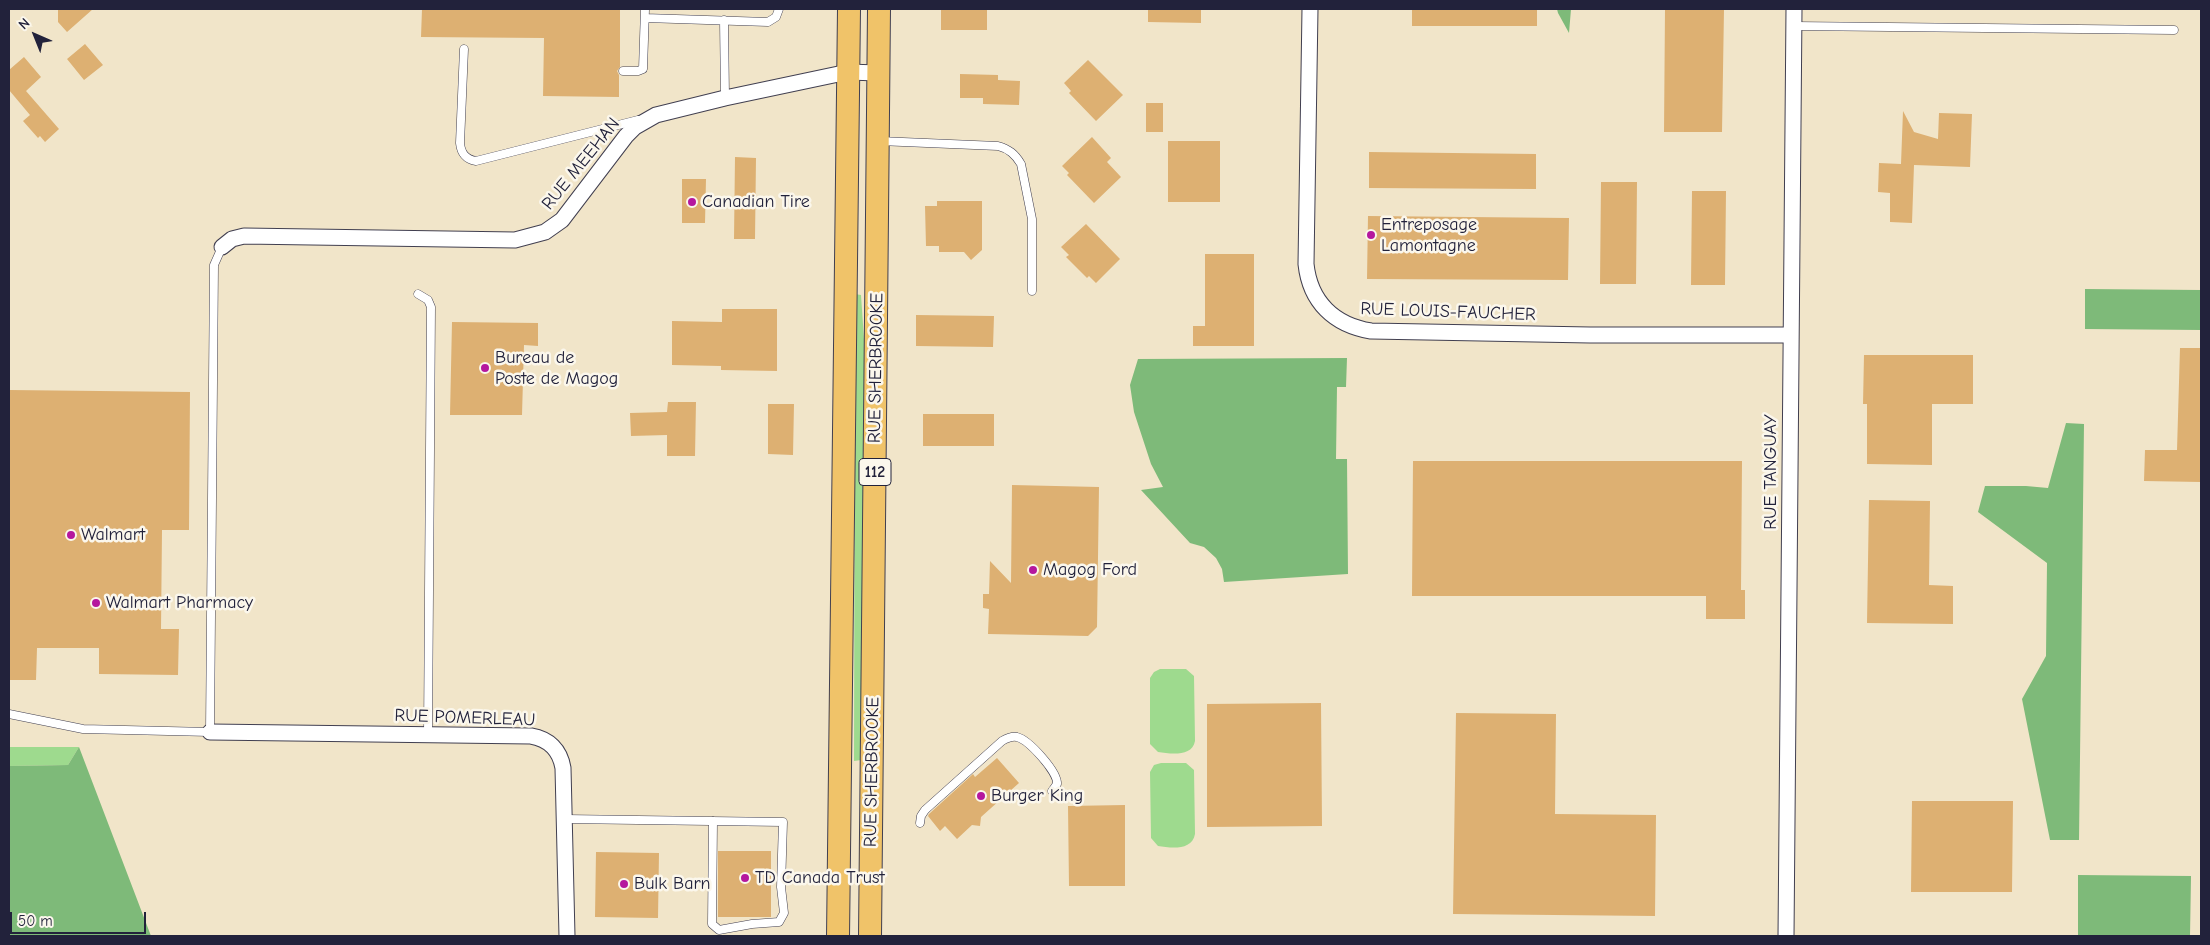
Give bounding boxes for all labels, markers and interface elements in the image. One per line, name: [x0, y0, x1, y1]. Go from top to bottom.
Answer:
north arrow: [10, 10, 60, 60]
text: N: [15, 15, 33, 33]
street label: RUE MEEHAN: [537, 114, 625, 214]
place label: Canadian Tire: [702, 191, 810, 213]
marker: Canadian Tire: [686, 196, 698, 208]
place label: Entreposage Lamontagne: [1381, 214, 1477, 256]
marker: Entreposage Lamontagne: [1365, 229, 1377, 241]
street label: RUE SHERBROOKE: [864, 293, 888, 443]
street label: RUE LOUIS-FAUCHER: [1360, 298, 1536, 326]
place label: Bureau de Poste de Magog: [495, 347, 618, 389]
marker: Bureau de Poste de Magog: [479, 362, 491, 374]
street label: RUE TANGUAY: [1760, 414, 1782, 530]
road number: 112: [859, 458, 891, 486]
place label: Walmart: [81, 524, 145, 546]
marker: Walmart: [65, 529, 77, 541]
place label: Magog Ford: [1043, 559, 1137, 581]
marker: Magog Ford: [1027, 564, 1039, 576]
place label: Walmart Pharmacy: [106, 592, 253, 614]
marker: Walmart Pharmacy: [90, 597, 102, 609]
street label: RUE SHERBROOKE: [860, 697, 884, 847]
street label: RUE POMERLEAU: [394, 705, 536, 731]
place label: Burger King: [991, 785, 1083, 807]
marker: Burger King: [975, 790, 987, 802]
place label: TD Canada Trust: [755, 867, 885, 889]
marker: TD Canada Trust: [739, 872, 751, 884]
place label: Bulk Barn: [634, 873, 711, 895]
marker: Bulk Barn: [618, 878, 630, 890]
scale bar: [12, 902, 149, 934]
text: 50 m: [18, 912, 53, 930]

